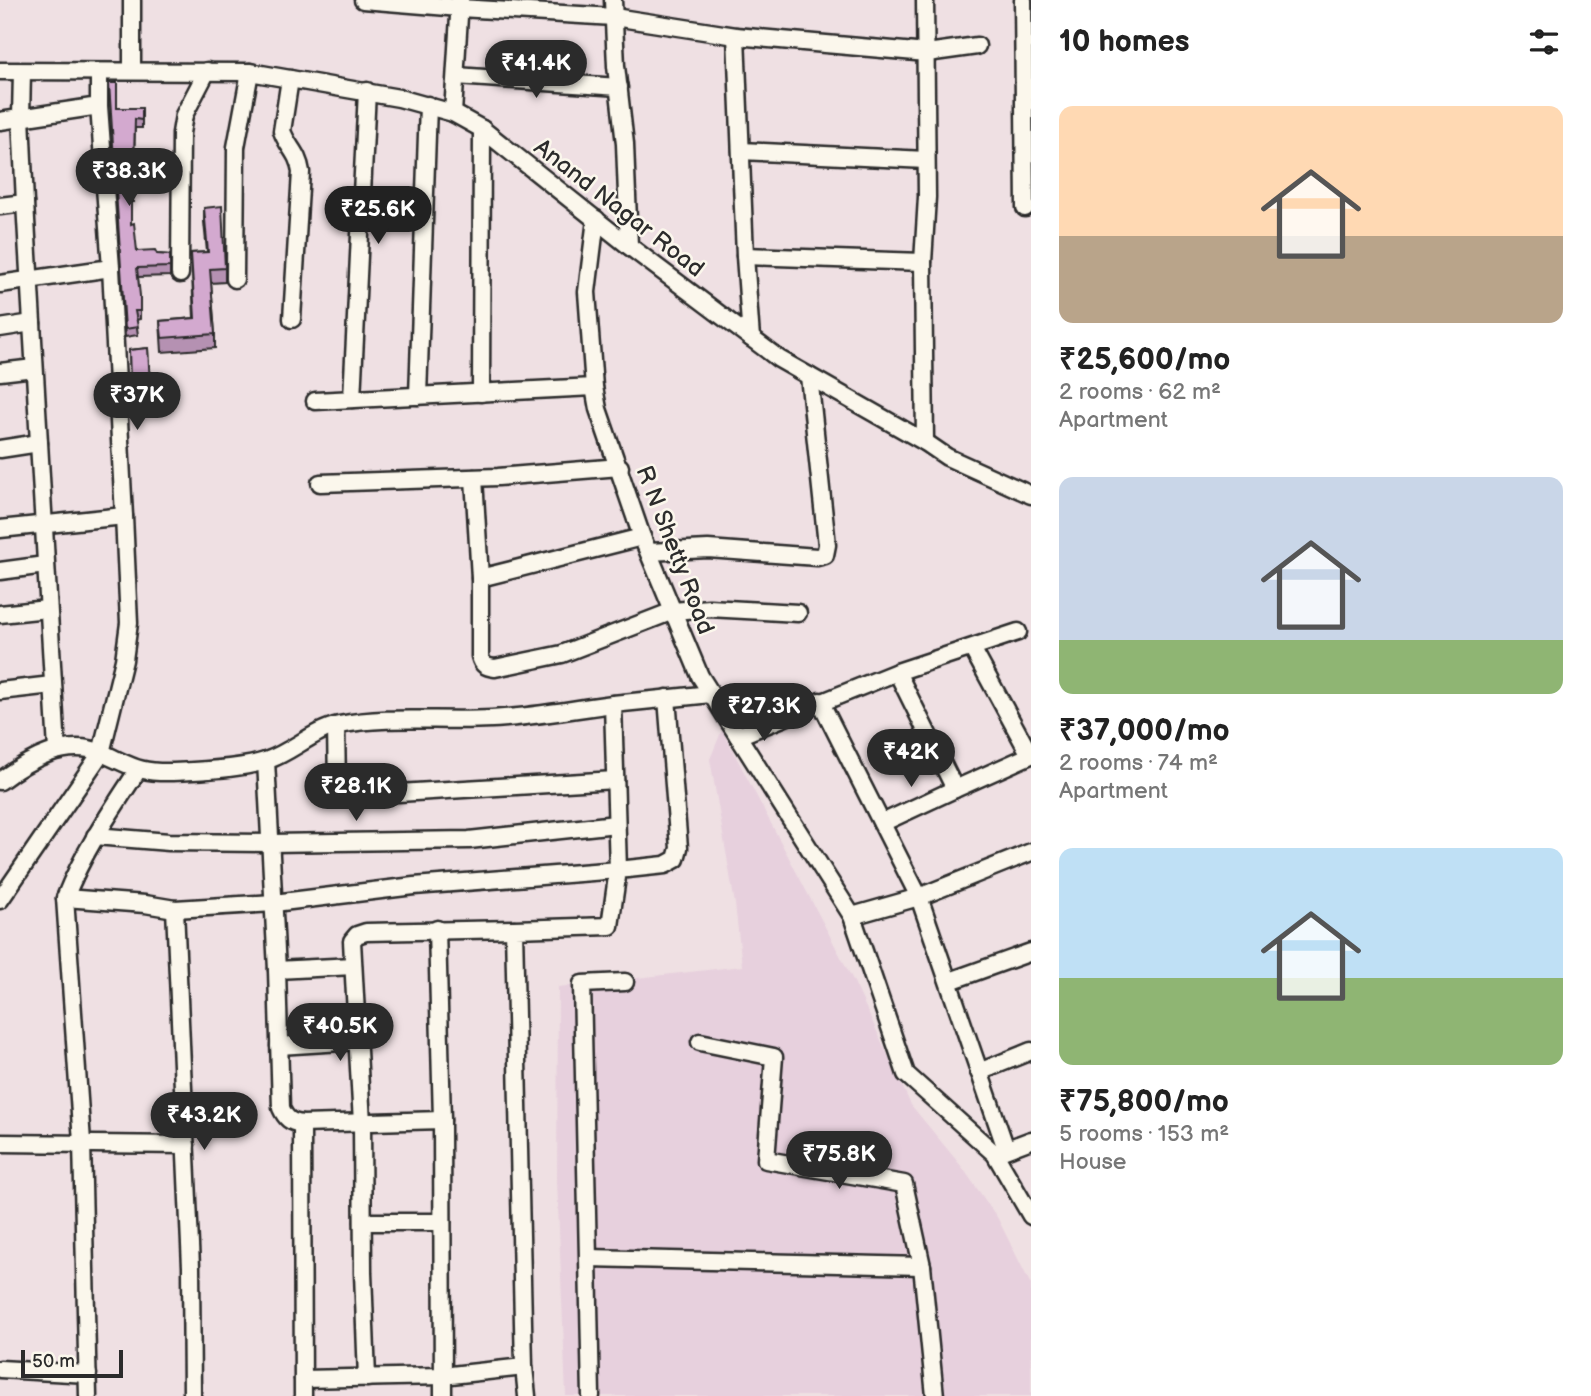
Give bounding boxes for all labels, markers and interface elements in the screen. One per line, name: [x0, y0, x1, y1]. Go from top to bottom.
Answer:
icon: filters: [1525, 23, 1563, 61]
text: 10 homes: [1059, 24, 1190, 60]
pin: ₹41.4K: [479, 41, 593, 100]
text: ₹41.4K: [501, 49, 571, 77]
street label: Anand Nagar Road: [528, 133, 710, 283]
pin: ₹38.3K: [72, 148, 186, 208]
icon: home: [1248, 151, 1374, 277]
text: ₹38.3K: [92, 157, 166, 185]
pin: ₹25.6K: [321, 187, 435, 246]
text: ₹25.6K: [341, 195, 415, 223]
text: ₹25,600/mo: [1059, 342, 1230, 378]
pin: ₹37K: [96, 372, 178, 432]
text: 2 rooms · 62 m²: [1059, 378, 1221, 406]
text: ₹37K: [110, 381, 164, 409]
text: Apartment: [1059, 406, 1168, 434]
street label: R N Shetty Road: [630, 462, 720, 638]
icon: home: [1248, 522, 1374, 648]
pin: ₹27.3K: [707, 684, 821, 743]
text: ₹27.3K: [727, 692, 801, 720]
text: ₹37,000/mo: [1059, 713, 1230, 749]
pin: ₹42K: [870, 730, 952, 789]
text: ₹42K: [883, 738, 939, 766]
text: 2 rooms · 74 m²: [1059, 749, 1218, 777]
pin: ₹28.1K: [299, 764, 413, 823]
text: ₹28.1K: [320, 772, 392, 800]
text: Apartment: [1059, 777, 1168, 805]
icon: home: [1248, 893, 1374, 1019]
pin: ₹40.5K: [283, 1004, 397, 1063]
text: ₹40.5K: [302, 1012, 378, 1040]
text: ₹75,800/mo: [1059, 1084, 1229, 1120]
pin: ₹43.2K: [147, 1092, 261, 1152]
text: ₹43.2K: [167, 1101, 241, 1129]
text: 5 rooms · 153 m²: [1059, 1120, 1229, 1148]
pin: ₹75.8K: [782, 1132, 896, 1191]
text: ₹75.8K: [802, 1140, 876, 1168]
text: House: [1059, 1148, 1126, 1176]
scale bar: [21, 1347, 122, 1379]
text: 50 m: [32, 1350, 75, 1373]

